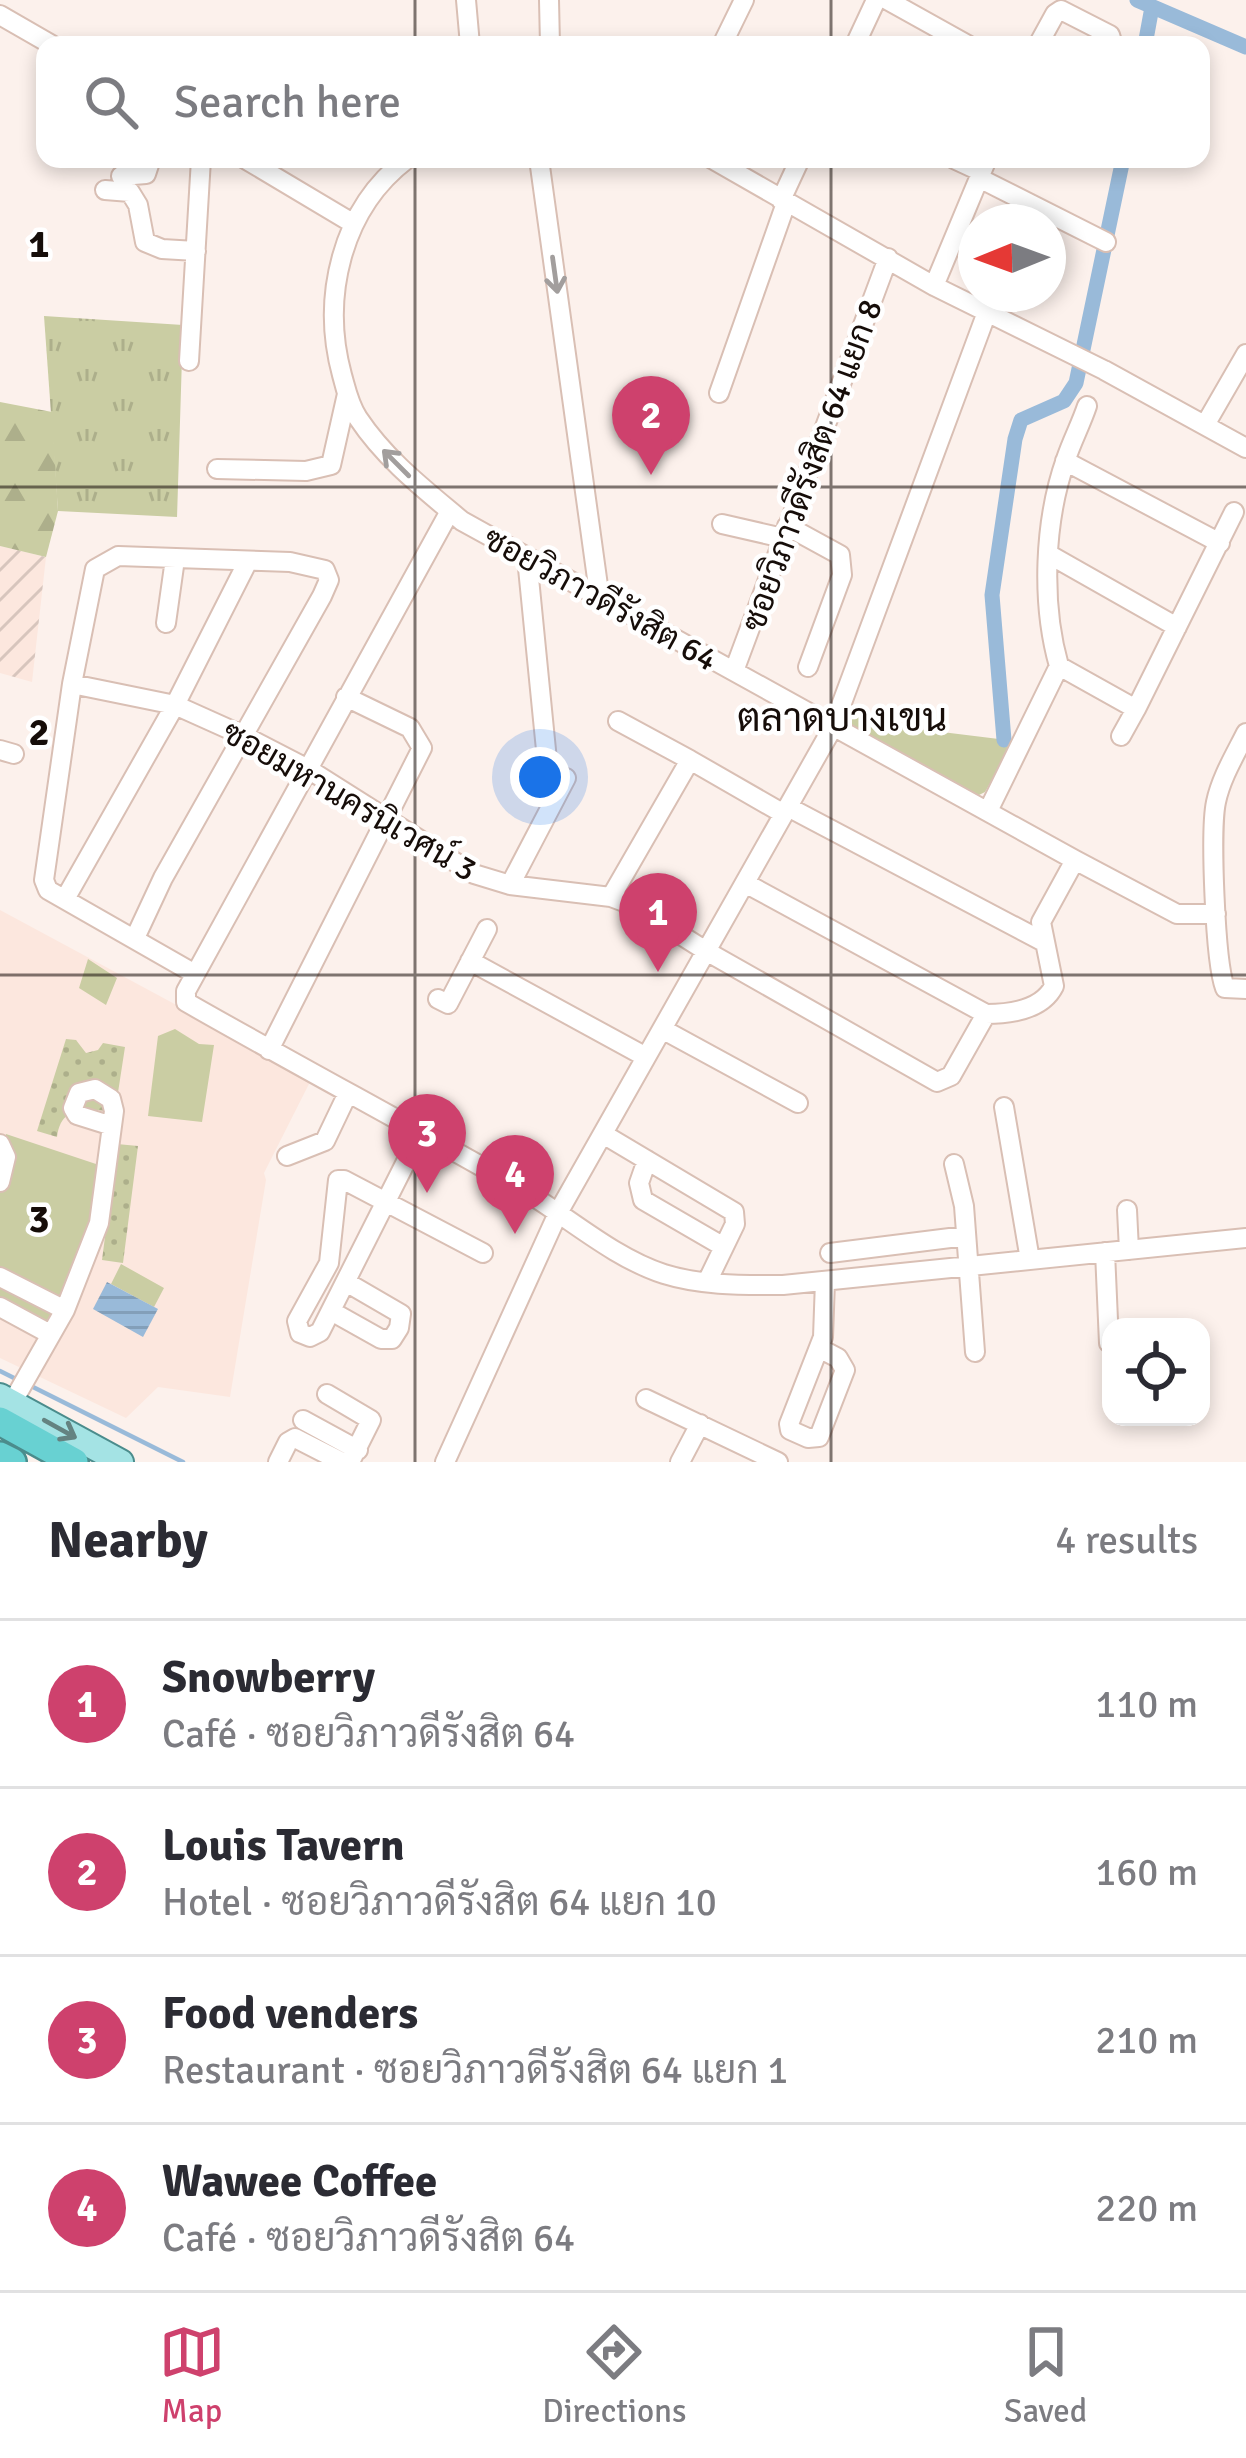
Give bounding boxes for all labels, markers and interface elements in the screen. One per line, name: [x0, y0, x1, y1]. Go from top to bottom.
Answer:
search box: [36, 36, 1210, 168]
icon: search: [78, 69, 144, 135]
text: Search here: [174, 75, 401, 130]
north arrow: [958, 204, 1066, 312]
text: 1: [28, 220, 50, 268]
one-way arrow: [544, 255, 567, 294]
street label: ซอยวิภาวดีรังสิต 64 แยก 8: [733, 294, 892, 637]
pin: 2: [612, 376, 690, 475]
one-way arrow: [382, 450, 411, 478]
street label: ซอยวิภาวดีรังสิต 64: [476, 518, 724, 681]
district label: ตลาดบางเขน: [737, 694, 947, 742]
text: 2: [28, 708, 50, 756]
street label: ซอยมหานครนิเวศน์ 3: [215, 712, 484, 891]
your location: [510, 747, 570, 807]
pin: 1: [619, 873, 697, 972]
pin: 3: [388, 1094, 466, 1193]
pin: 4: [476, 1135, 554, 1234]
text: 3: [28, 1195, 50, 1243]
map controls: [1102, 1318, 1210, 1426]
button: locate: [1102, 1318, 1210, 1426]
one-way arrow: [42, 1418, 77, 1441]
text: Nearby: [48, 1509, 208, 1572]
text: 4 results: [1055, 1516, 1198, 1564]
text: Snowberry: [162, 1650, 375, 1705]
text: 1: [76, 1680, 98, 1728]
text: 110 m: [1095, 1680, 1198, 1728]
text: Café · ซอยวิภาวดีรังสิต 64: [162, 1710, 575, 1758]
text: Louis Tavern: [162, 1818, 405, 1873]
text: 2: [76, 1848, 98, 1896]
text: 160 m: [1095, 1848, 1198, 1896]
text: Hotel · ซอยวิภาวดีรังสิต 64 แยก 10: [162, 1878, 717, 1926]
text: Food venders: [162, 1986, 418, 2041]
text: 3: [76, 2016, 98, 2064]
text: 210 m: [1095, 2016, 1198, 2064]
text: Restaurant · ซอยวิภาวดีรังสิต 64 แยก 1: [162, 2046, 788, 2094]
text: Wawee Coffee: [162, 2154, 437, 2209]
text: 4: [76, 2184, 98, 2232]
text: 220 m: [1095, 2184, 1198, 2232]
text: Café · ซอยวิภาวดีรังสิต 64: [162, 2214, 575, 2262]
tab: Map: [159, 2319, 225, 2432]
tab: Directions: [542, 2319, 687, 2432]
tab: Saved: [1004, 2319, 1087, 2432]

